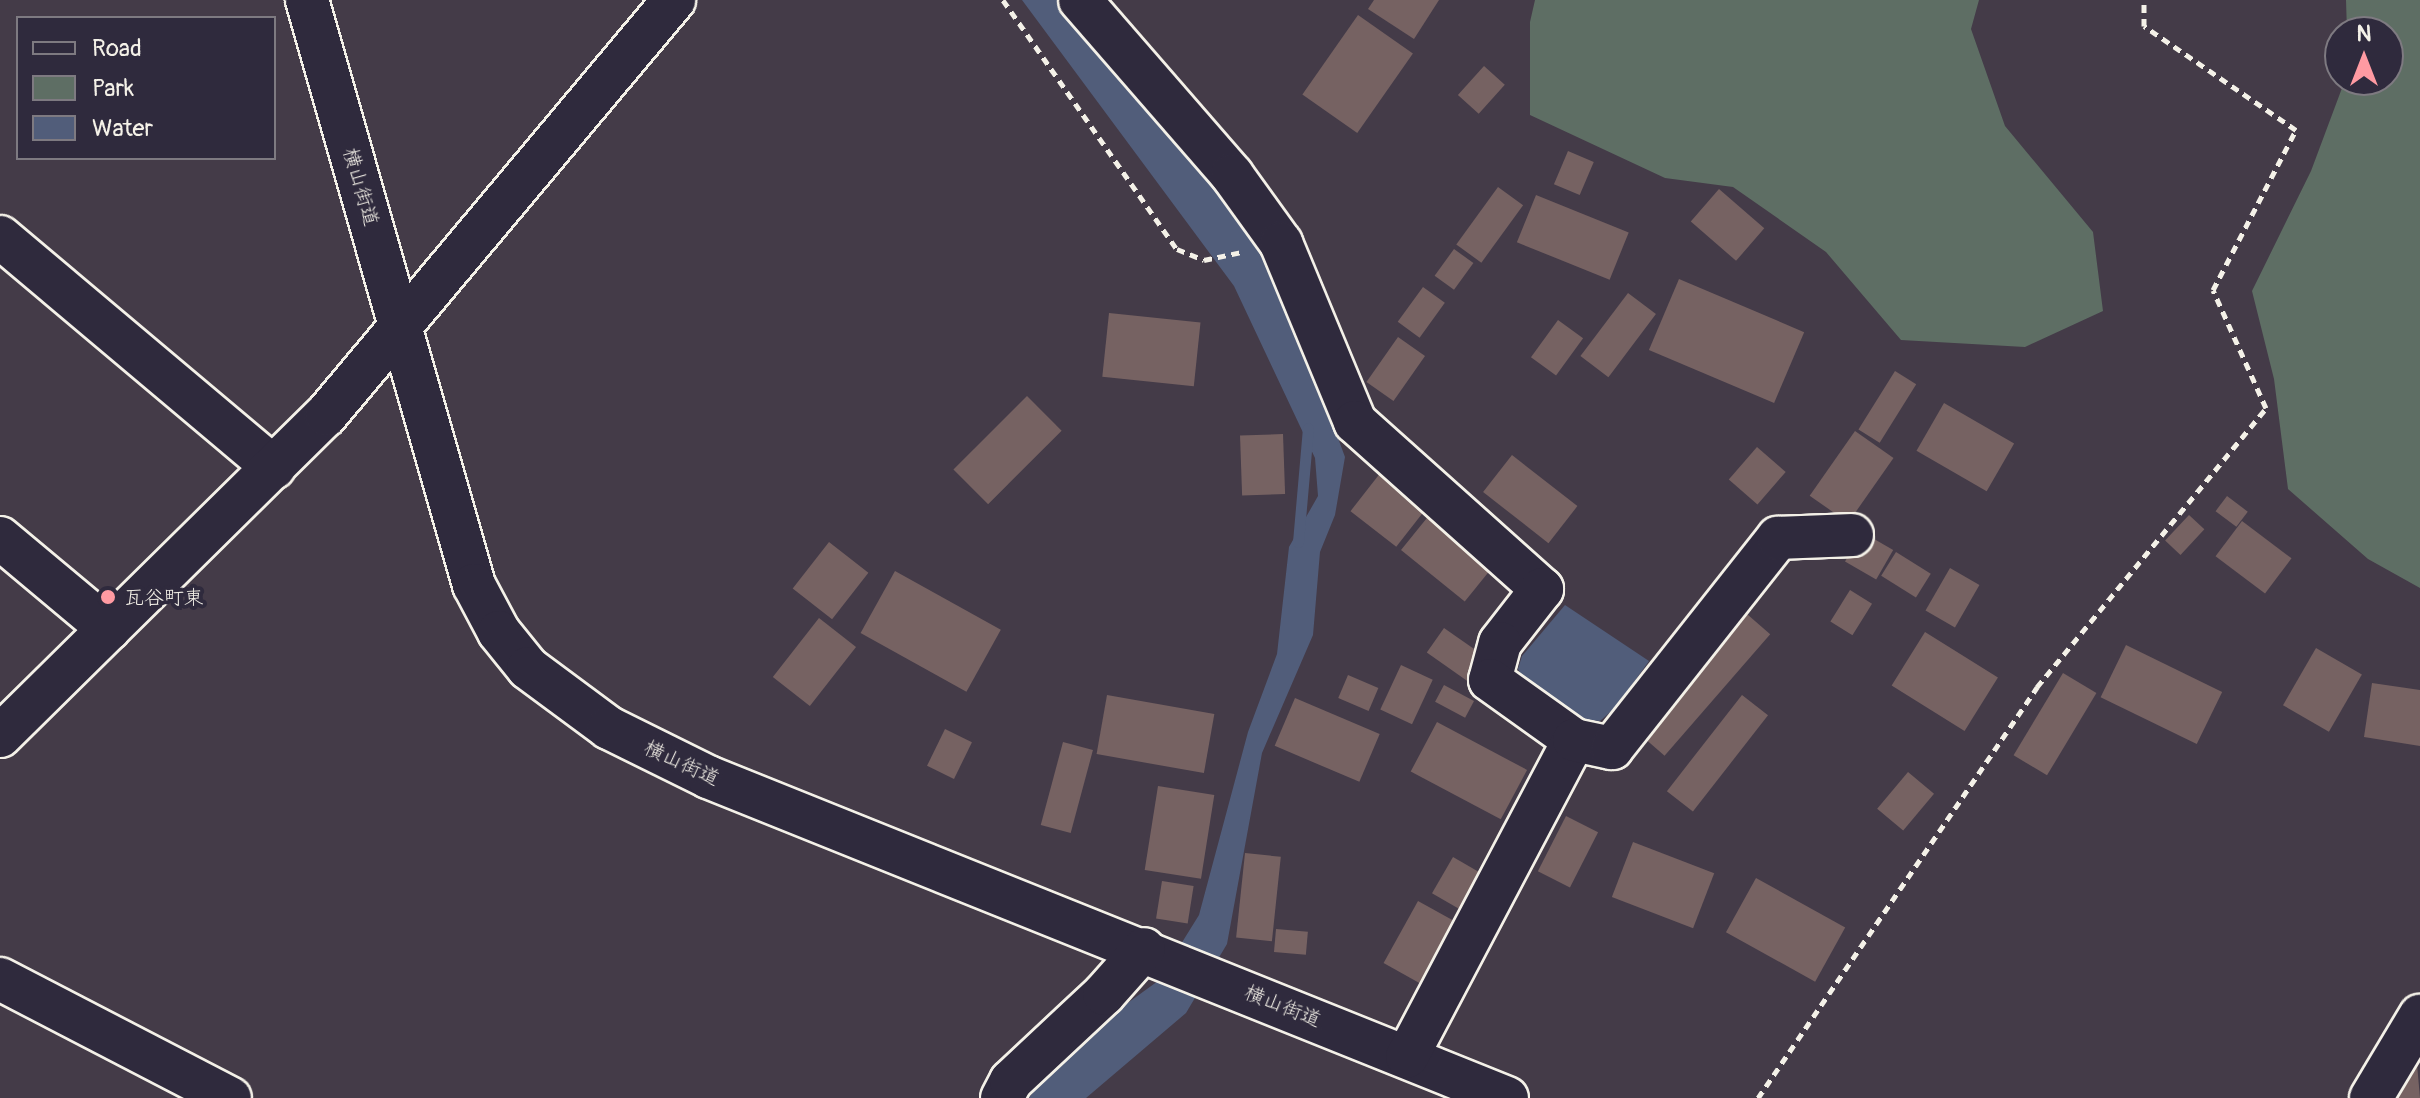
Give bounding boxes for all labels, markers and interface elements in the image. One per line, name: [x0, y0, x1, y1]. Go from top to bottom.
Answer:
legend: [16, 16, 276, 160]
north arrow: [2324, 16, 2404, 96]
text: N: [2357, 20, 2371, 48]
text: Road: [92, 34, 142, 63]
text: Park: [92, 74, 134, 103]
text: Water: [92, 114, 153, 143]
street label: 横山街道: [338, 145, 384, 229]
place label: 瓦谷町東: [124, 585, 204, 609]
marker: 瓦谷町東: [99, 588, 117, 606]
street label: 横山街道: [641, 735, 723, 791]
street label: 横山街道: [1241, 980, 1325, 1032]

